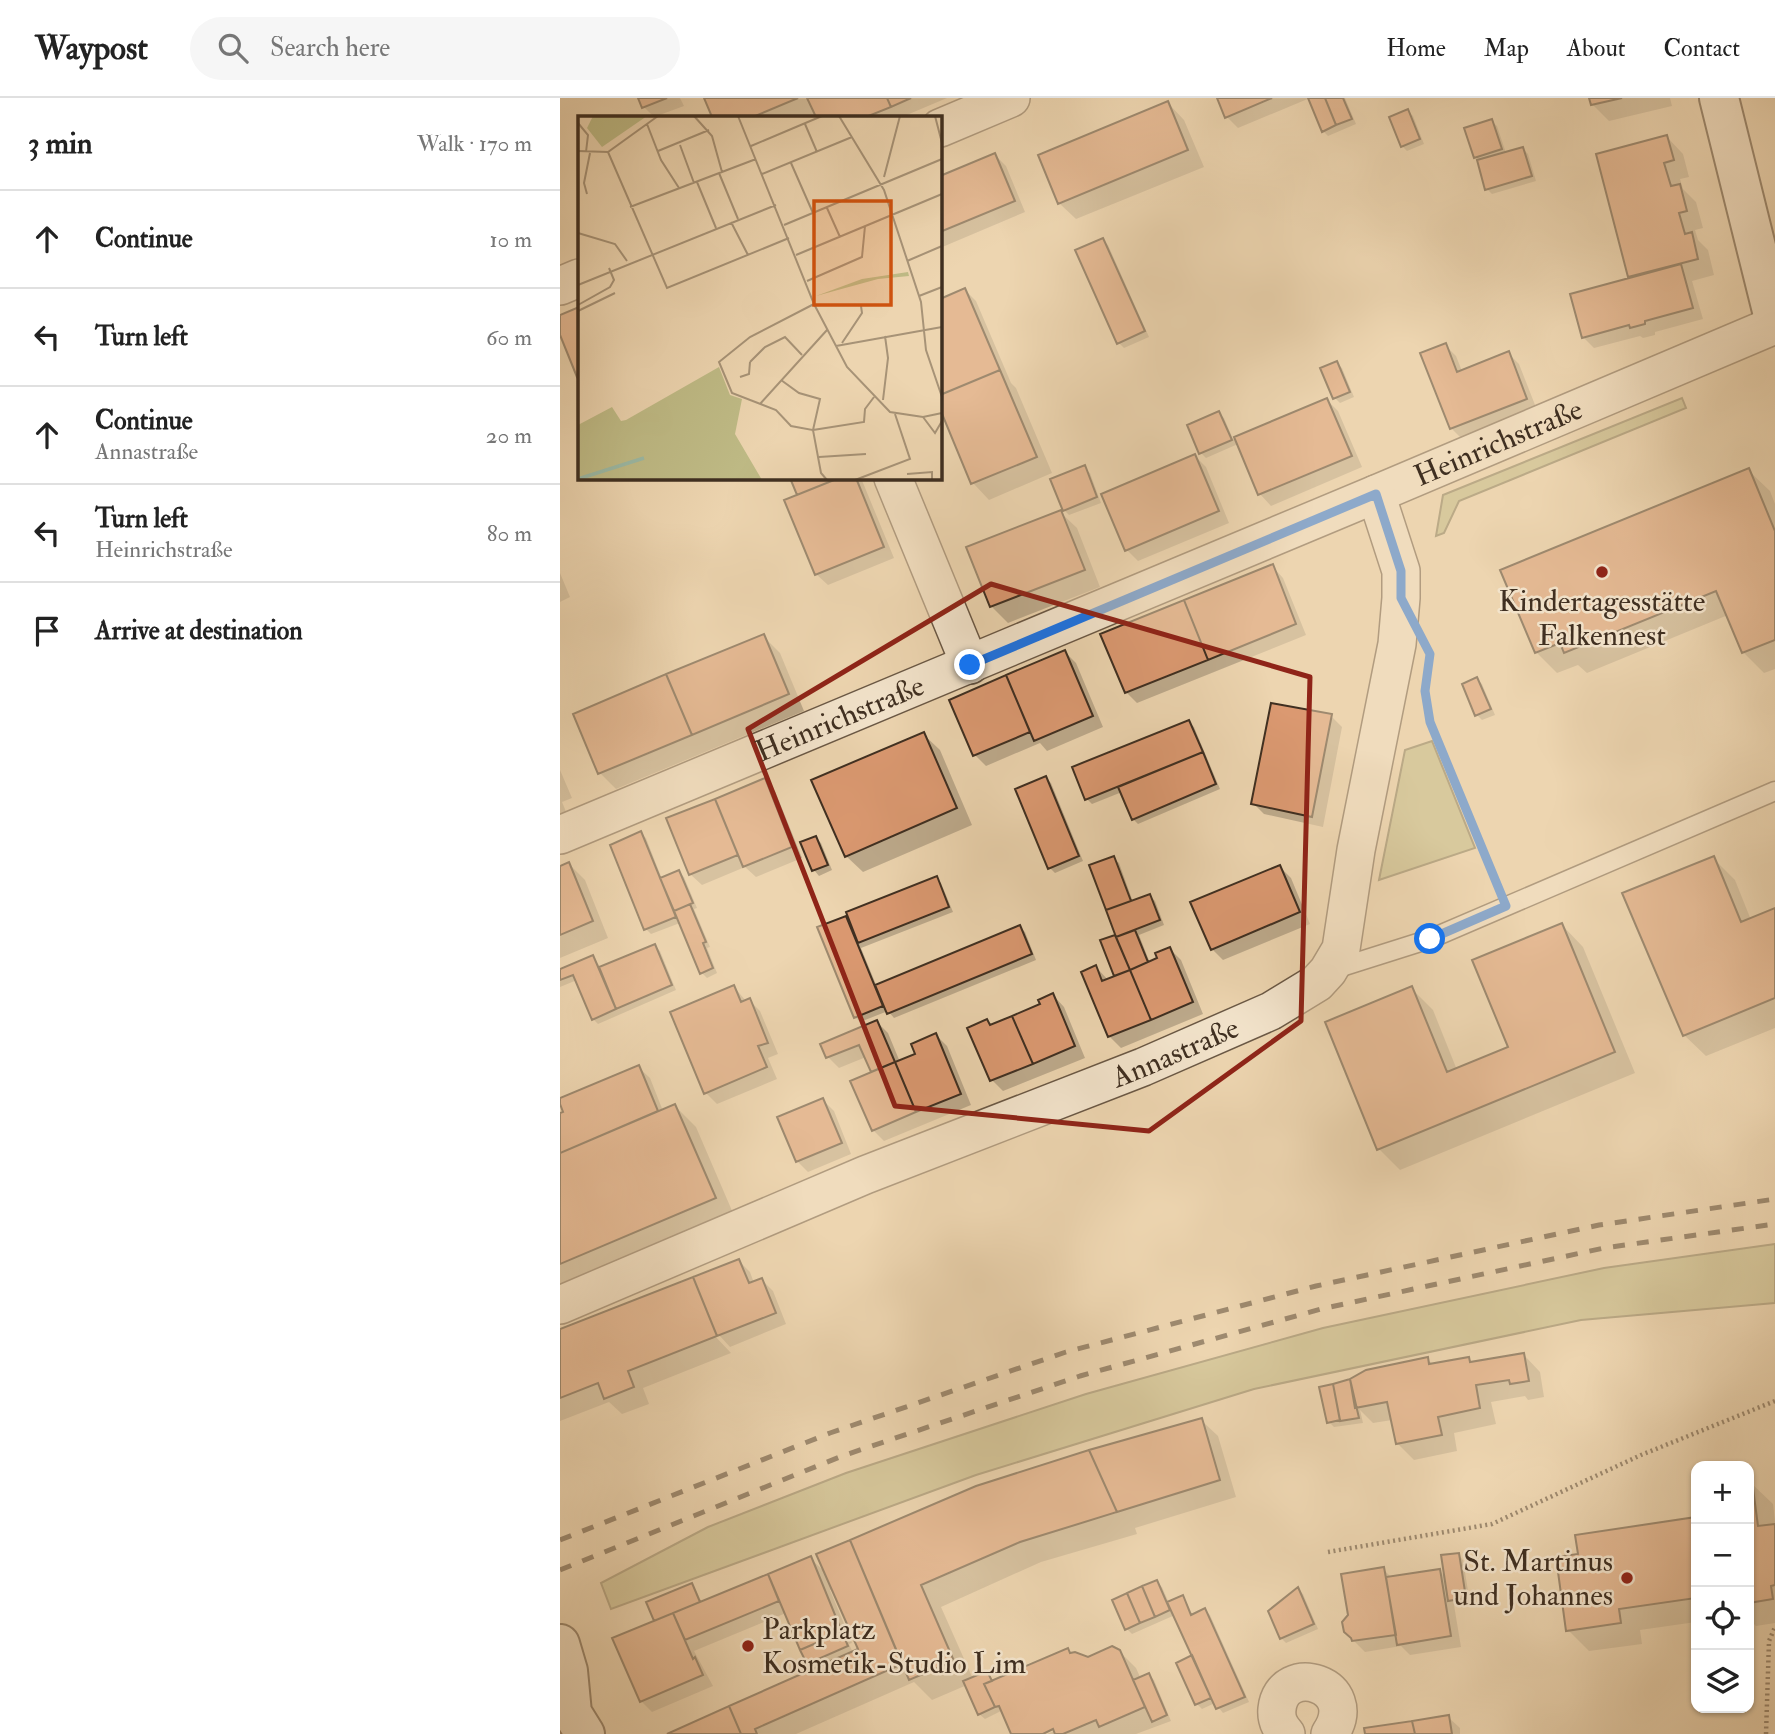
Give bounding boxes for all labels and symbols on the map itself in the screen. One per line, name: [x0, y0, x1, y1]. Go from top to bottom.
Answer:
inset map: [578, 116, 942, 480]
street label: Heinrichstraße: [1408, 390, 1588, 494]
marker: Kindertagesstätte Falkennest: [1594, 564, 1610, 580]
place label: Kindertagesstätte Falkennest: [1499, 583, 1705, 654]
route end: [954, 649, 985, 680]
street label: Heinrichstraße: [750, 667, 929, 770]
route start: [1414, 923, 1445, 954]
street label: Annastraße: [1105, 1009, 1244, 1096]
place label: St. Martinus und Johannes: [1453, 1543, 1613, 1614]
marker: St. Martinus und Johannes: [1619, 1570, 1635, 1586]
place label: Parkplatz Kosmetik-Studio Lim: [762, 1611, 1026, 1682]
marker: Parkplatz Kosmetik-Studio Lim: [740, 1638, 756, 1654]

